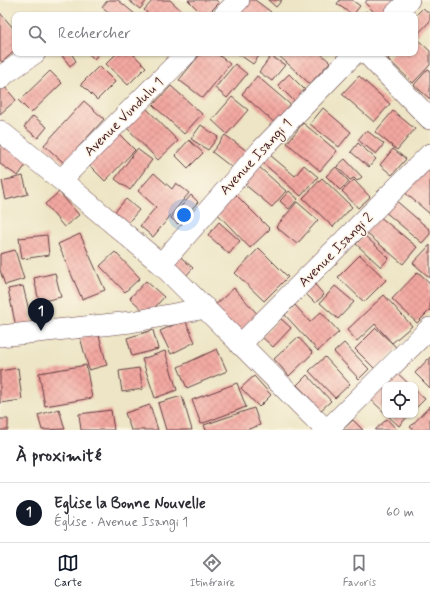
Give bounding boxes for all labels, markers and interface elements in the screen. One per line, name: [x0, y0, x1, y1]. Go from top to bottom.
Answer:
search box: [12, 12, 418, 56]
icon: search: [26, 23, 48, 45]
text: Rechercher: [58, 24, 131, 44]
street label: Avenue Vundulu 1: [81, 74, 167, 160]
street label: Avenue Isangi 1: [216, 115, 297, 200]
your location: [174, 205, 194, 225]
street label: Avenue Isangi 2: [295, 209, 378, 292]
pin: 1: [28, 298, 54, 331]
map controls: [382, 382, 418, 418]
button: locate: [382, 382, 418, 418]
text: À proximité: [16, 445, 101, 467]
text: Eglise la Bonne Nouvelle: [54, 494, 206, 514]
text: 1: [26, 504, 32, 521]
text: 60 m: [386, 504, 414, 521]
text: Église · Avenue Isangi 1: [54, 514, 188, 531]
tab: Carte: [54, 552, 82, 590]
tab: Itinéraire: [190, 552, 235, 590]
tab: Favoris: [343, 552, 376, 590]

